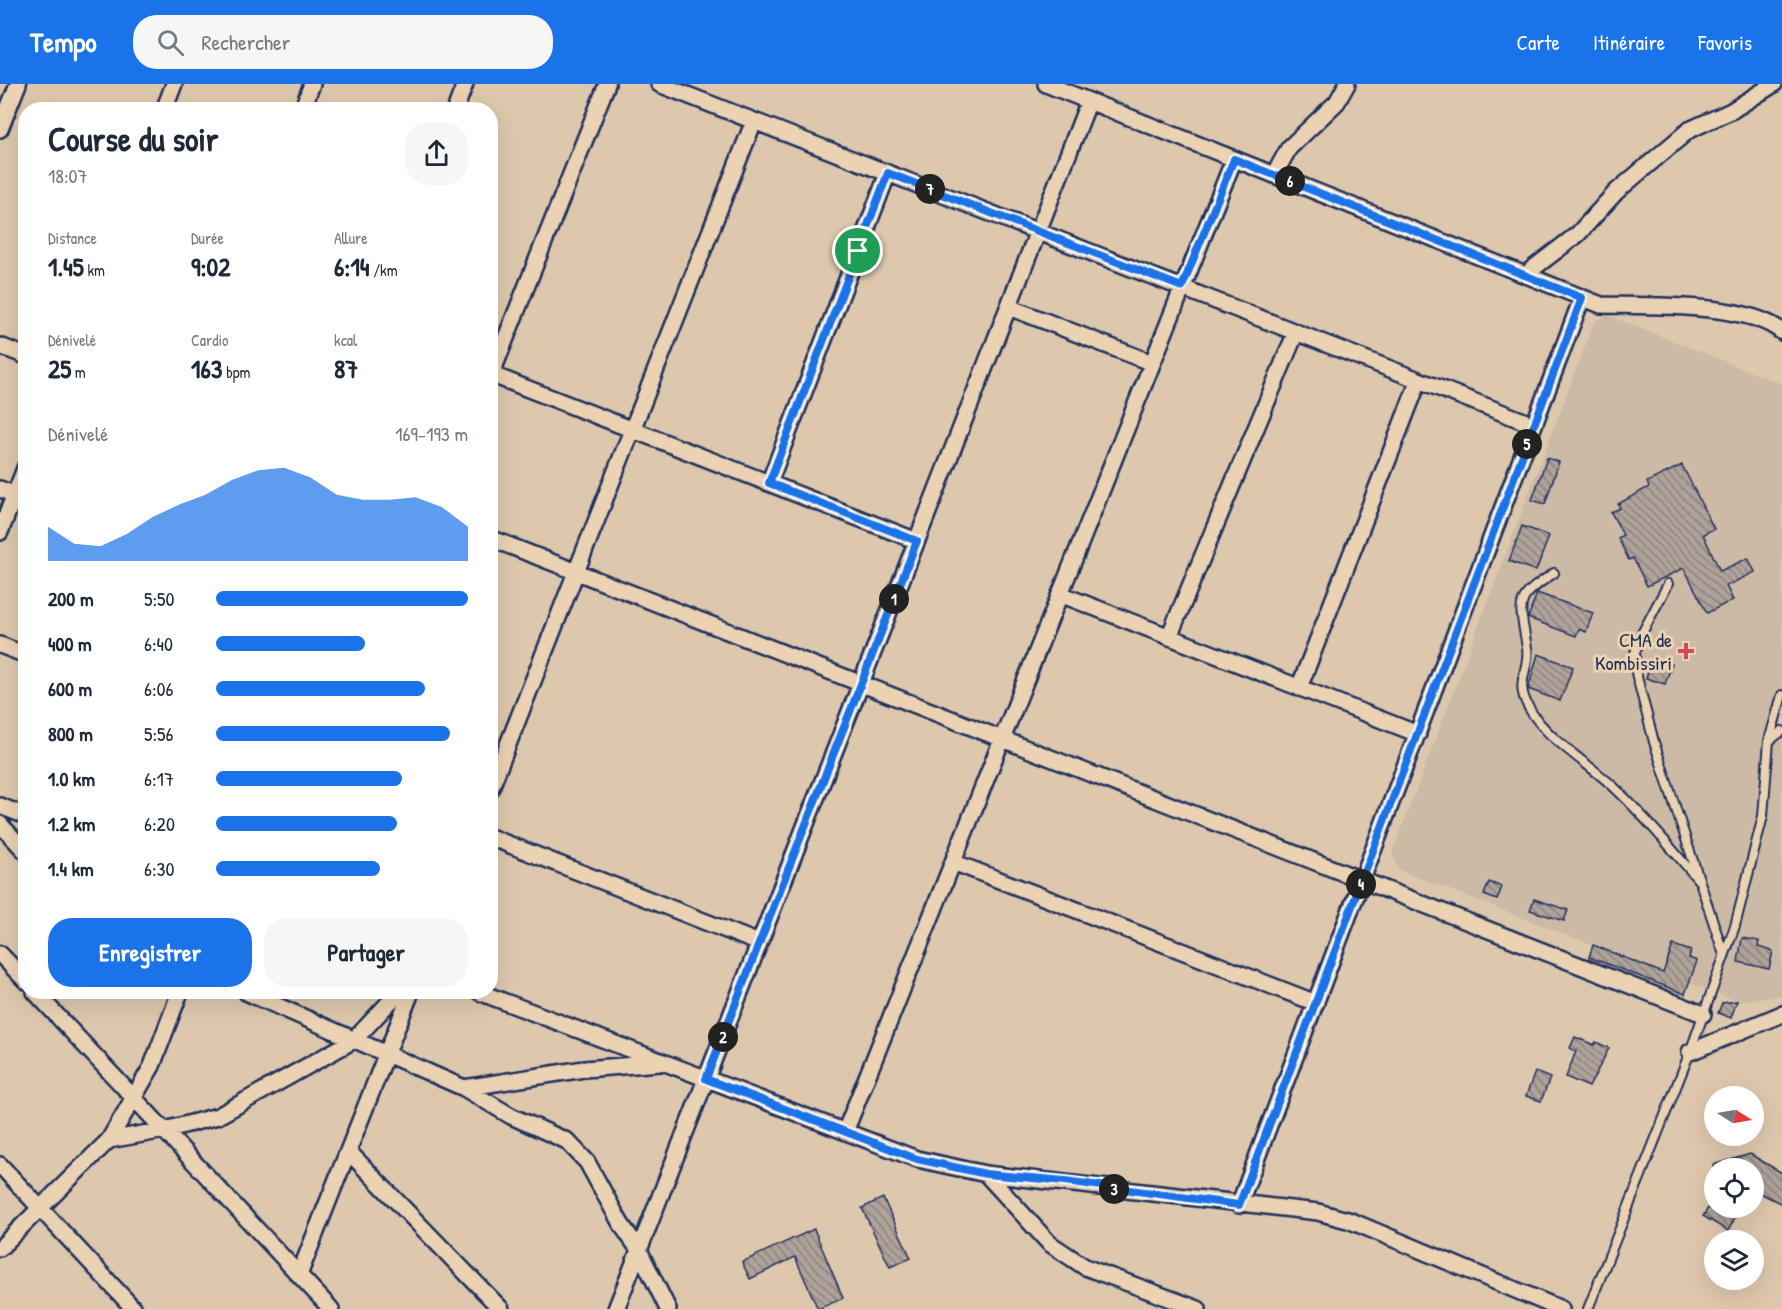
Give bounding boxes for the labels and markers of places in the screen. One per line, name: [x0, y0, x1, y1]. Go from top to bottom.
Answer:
pin: 6: [1275, 166, 1305, 196]
pin: 7: [915, 174, 945, 204]
pin: [832, 225, 883, 276]
pin: 5: [1512, 429, 1542, 459]
pin: 1: [879, 584, 909, 614]
place label: CMA de Kombissiri: [1595, 626, 1672, 676]
marker: CMA de Kombissiri: [1677, 642, 1695, 660]
pin: 4: [1346, 869, 1376, 899]
pin: 2: [708, 1022, 738, 1052]
pin: 3: [1099, 1174, 1129, 1204]

